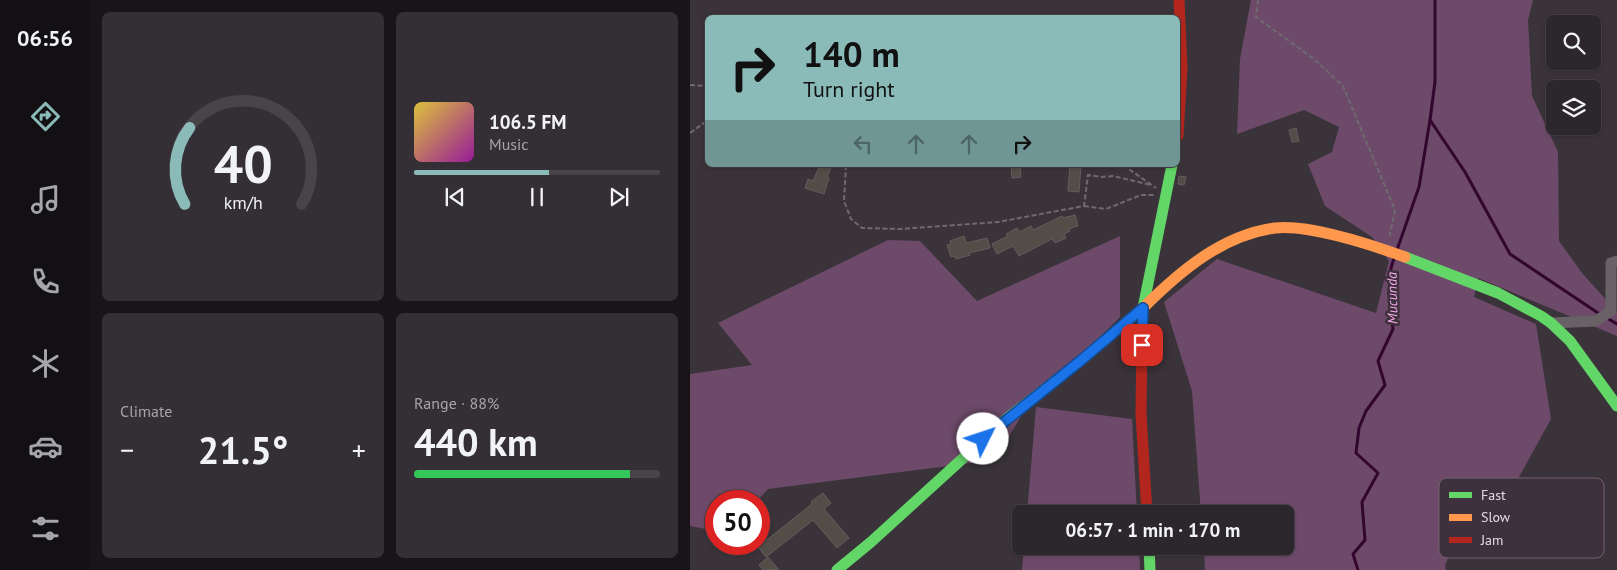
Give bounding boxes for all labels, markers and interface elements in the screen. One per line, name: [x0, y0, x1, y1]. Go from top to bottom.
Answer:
map controls: [1546, 15, 1601, 135]
button: search: [1546, 15, 1601, 70]
text: 06:56: [17, 24, 73, 52]
text: 140 m: [803, 31, 900, 77]
icon: right: [720, 35, 785, 100]
text: Turn right: [803, 75, 895, 103]
button: layers: [1546, 80, 1601, 135]
icon: directions: [28, 99, 63, 134]
text: 106.5 FM: [489, 110, 566, 134]
text: 40: [214, 130, 272, 197]
icon: left: [849, 130, 877, 158]
icon: ahead: [902, 130, 930, 158]
icon: ahead: [955, 130, 983, 158]
icon: right: [1008, 130, 1036, 158]
text: Music: [489, 134, 529, 154]
icon: music: [28, 182, 63, 217]
icon: previous: [441, 183, 469, 211]
icon: pause: [523, 183, 551, 211]
icon: next: [605, 183, 633, 211]
text: km/h: [223, 191, 263, 214]
icon: phone: [28, 264, 63, 299]
water label: Mucunda: [1383, 272, 1401, 324]
pin: [1121, 324, 1163, 366]
icon: arrive: [1128, 331, 1156, 359]
icon: climate: [28, 346, 63, 381]
text: Range · 88%: [414, 393, 499, 413]
text: Climate: [120, 401, 172, 421]
position arrow: [956, 412, 1008, 464]
text: 440 km: [414, 417, 538, 466]
text: 21.5°: [198, 425, 288, 474]
icon: car: [28, 429, 63, 464]
text: −: [120, 431, 134, 468]
text: +: [352, 431, 366, 468]
legend: [1439, 478, 1604, 558]
text: Fast: [1481, 486, 1506, 504]
speed limit sign: 50: [705, 490, 770, 555]
text: Slow: [1481, 508, 1511, 526]
icon: filters: [28, 511, 63, 546]
text: 06:57 · 1 min · 170 m: [1066, 518, 1240, 542]
text: Jam: [1480, 531, 1503, 549]

